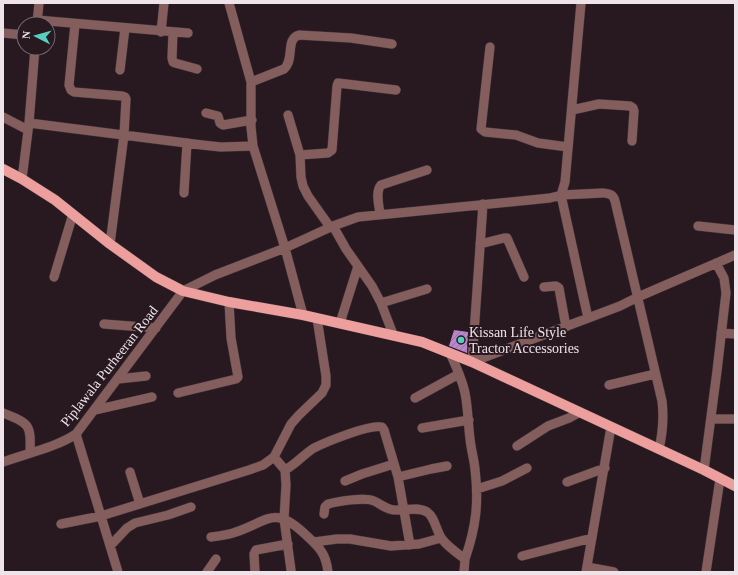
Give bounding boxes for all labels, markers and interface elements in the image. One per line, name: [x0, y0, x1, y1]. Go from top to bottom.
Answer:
north arrow: [16, 16, 56, 56]
text: N: [20, 30, 32, 40]
street label: Piplawala Purheeran Road: [58, 303, 161, 429]
place label: Kissan Life Style Tractor Accessories: [469, 325, 579, 356]
marker: Kissan Life Style Tractor Accessories: [456, 335, 466, 345]

